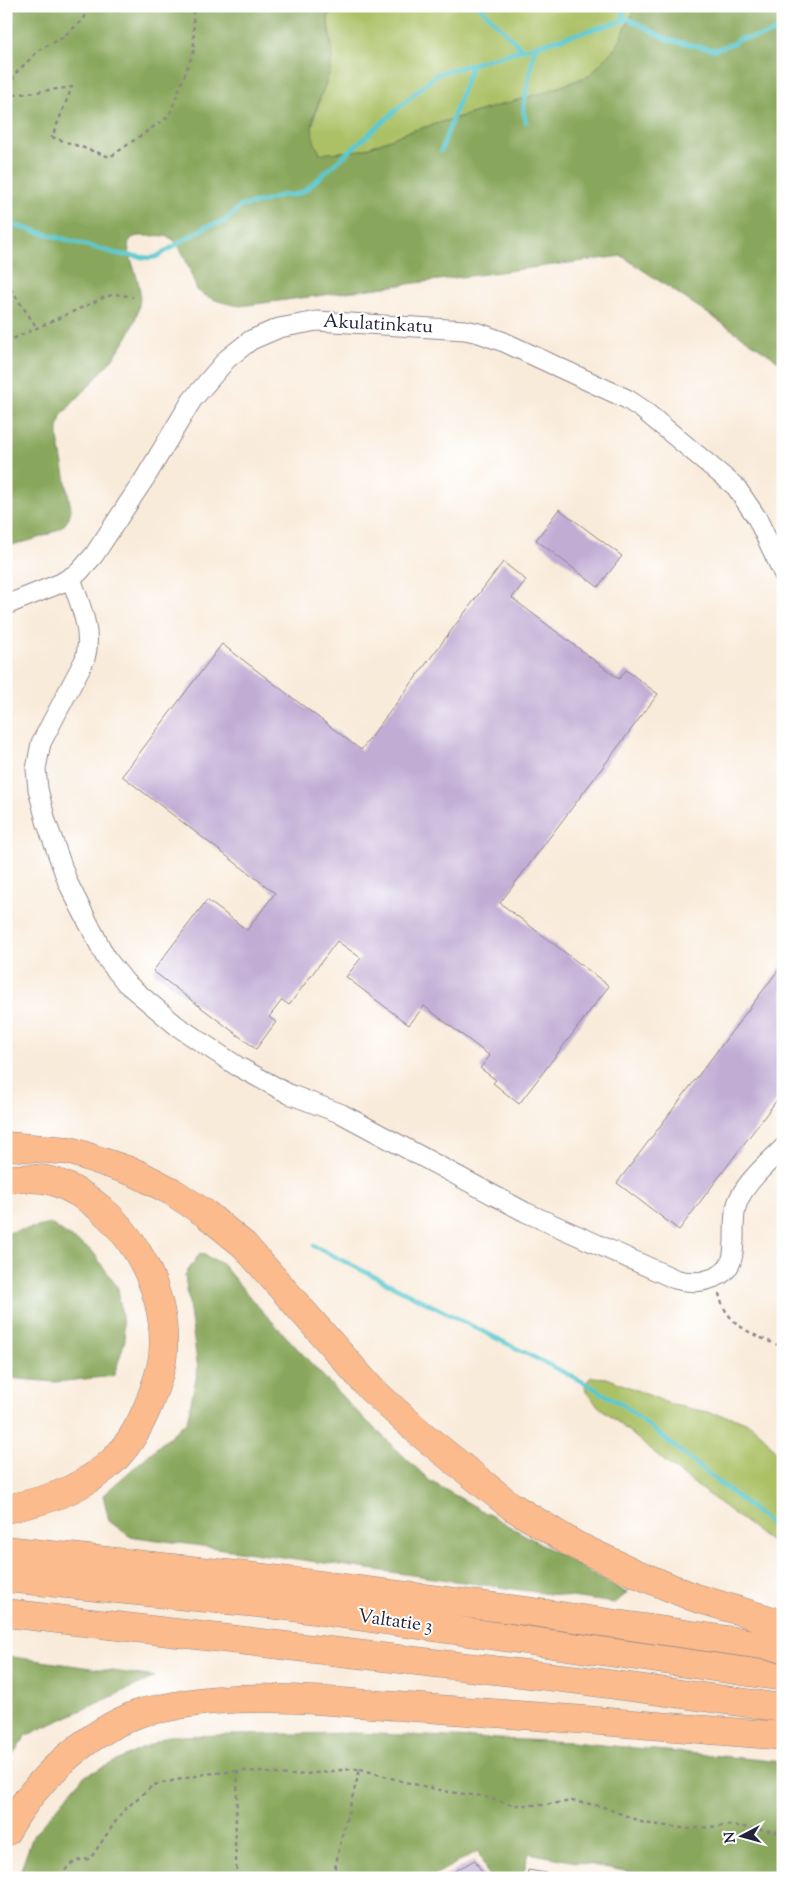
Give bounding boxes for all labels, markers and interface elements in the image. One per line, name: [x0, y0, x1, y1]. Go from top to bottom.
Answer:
street label: Akulatinkatu: [323, 309, 434, 341]
street label: Valtatie 3: [356, 1603, 434, 1641]
north arrow: [716, 1812, 766, 1862]
text: N: [721, 1831, 742, 1844]

